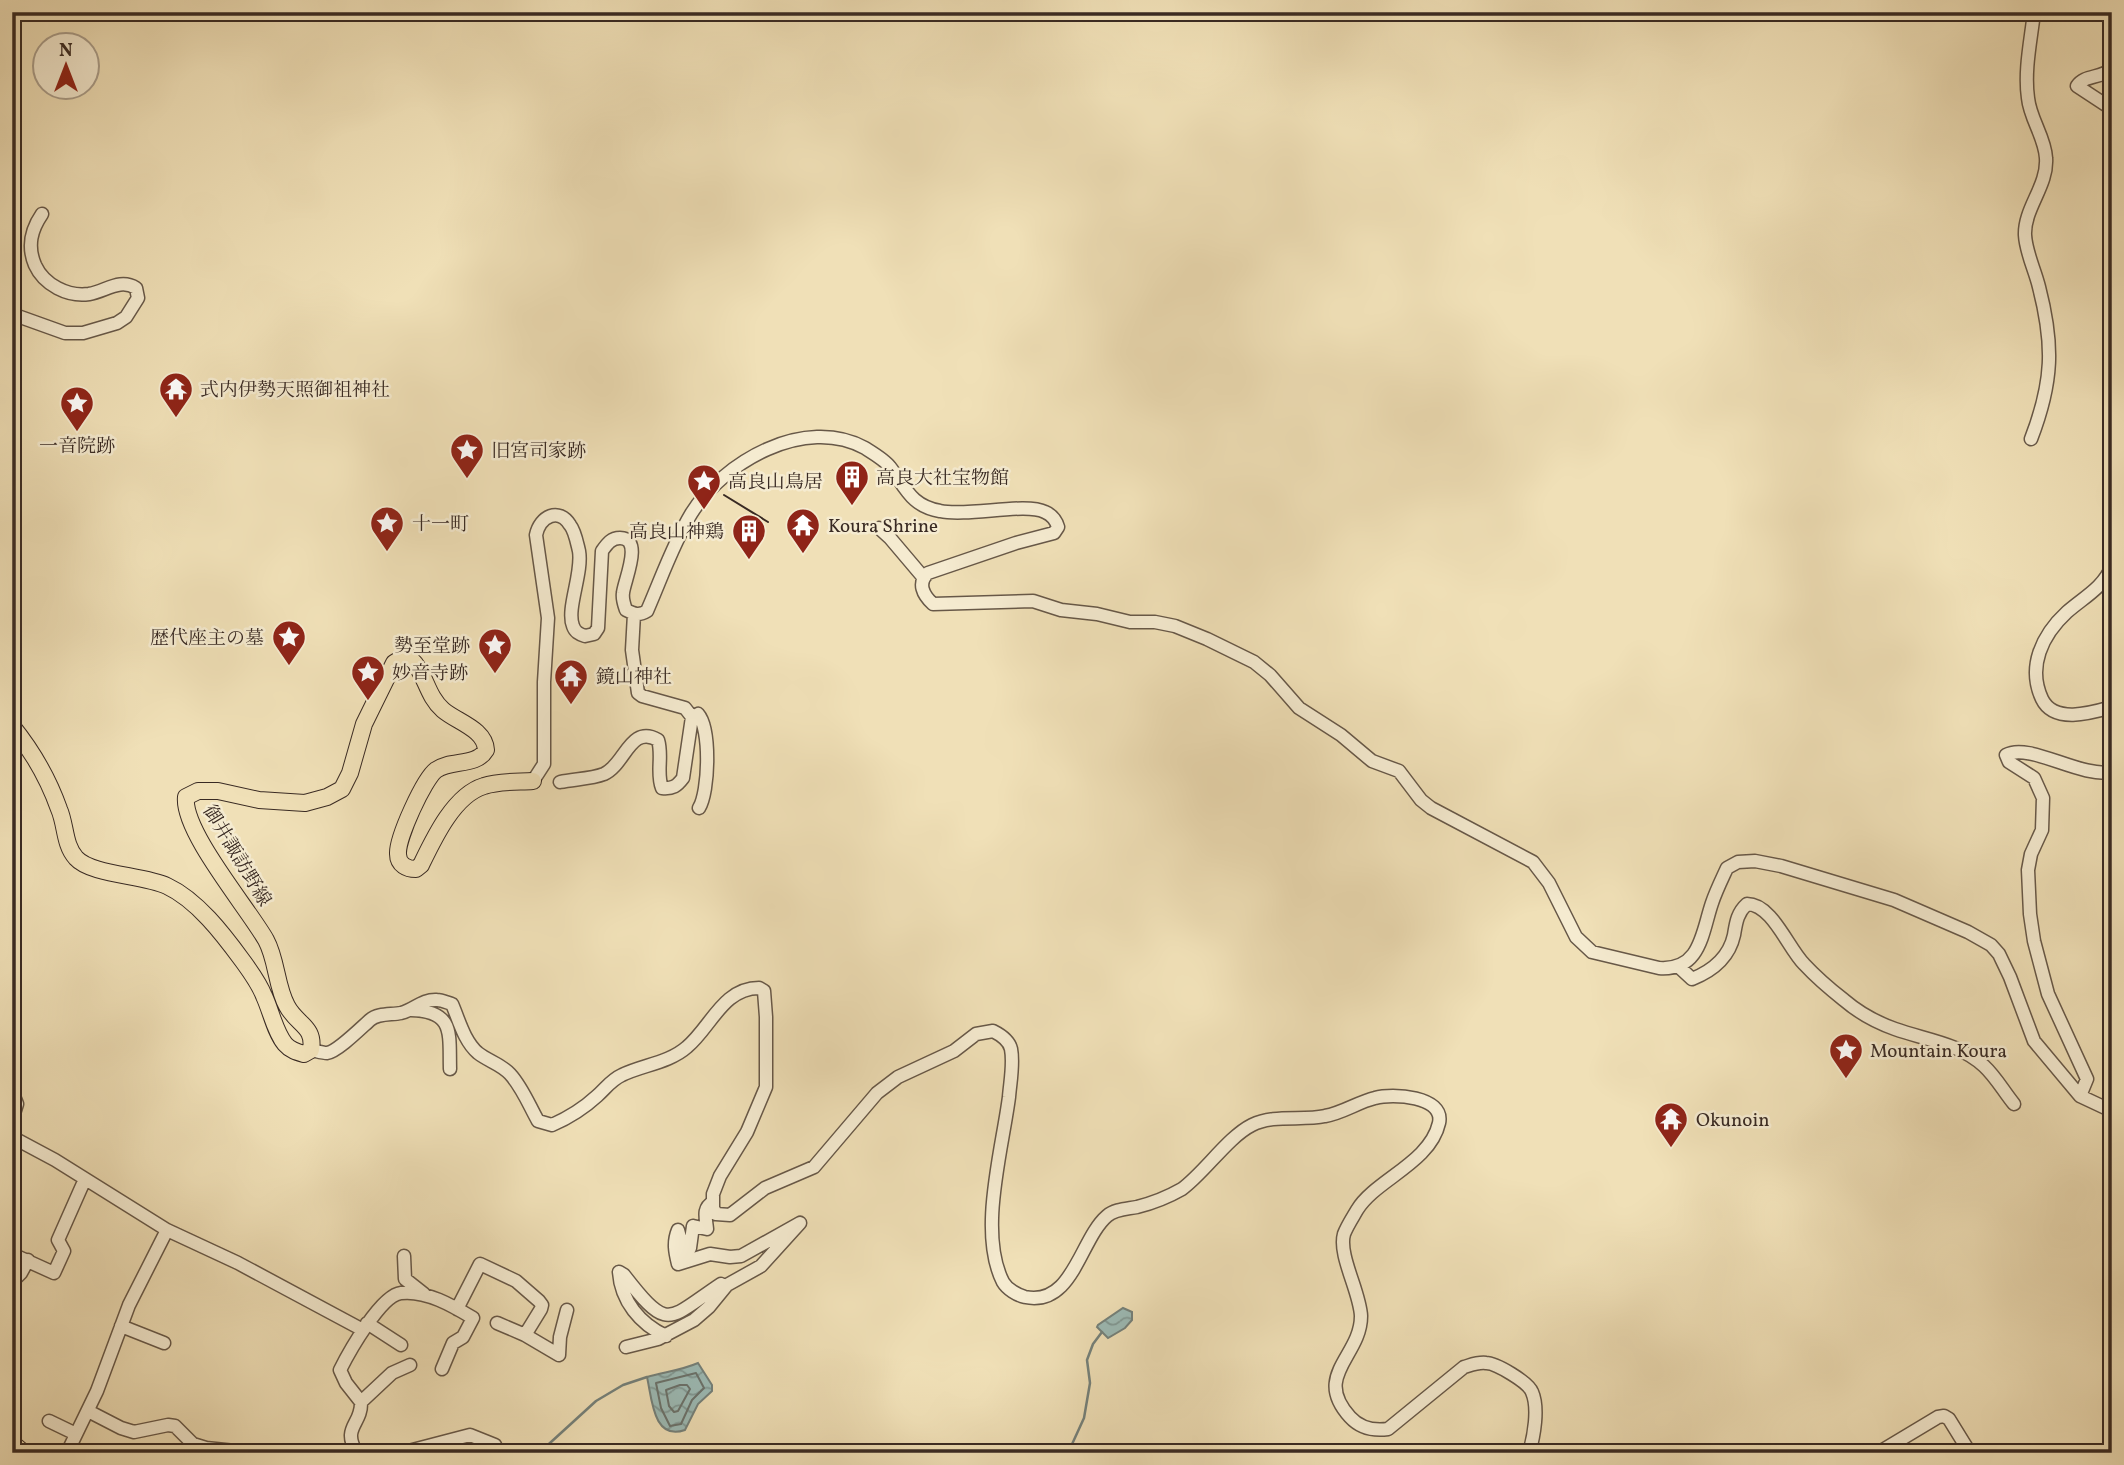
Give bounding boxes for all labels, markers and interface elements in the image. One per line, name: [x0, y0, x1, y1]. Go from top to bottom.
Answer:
north arrow: [32, 32, 102, 102]
text: N: [59, 38, 73, 64]
temple icon: 式内伊勢天照御祖神社: [157, 370, 195, 419]
place label: 式内伊勢天照御祖神社: [200, 378, 390, 404]
place icon: 一音院跡: [58, 384, 96, 433]
place icon: 旧宮司家跡: [448, 431, 486, 480]
place label: 一音院跡: [39, 434, 115, 460]
place label: 旧宮司家跡: [491, 439, 586, 465]
building icon: 高良大社宝物館: [833, 458, 871, 507]
place icon: 高良山鳥居: [685, 462, 723, 511]
place label: 高良大社宝物館: [876, 466, 1009, 492]
place label: 高良山鳥居: [728, 470, 823, 496]
place icon: 十一町: [368, 504, 406, 553]
temple icon: Koura Shrine: [784, 506, 822, 555]
place label: 十一町: [412, 512, 469, 538]
building icon: 高良山神鶏: [730, 512, 768, 561]
place label: Koura Shrine: [828, 514, 938, 540]
place label: 高良山神鶏: [629, 520, 724, 546]
place icon: 歴代座主の墓: [270, 618, 308, 667]
place label: 歴代座主の墓: [150, 626, 264, 652]
place icon: 勢至堂跡: [476, 626, 514, 675]
place label: 勢至堂跡: [394, 634, 470, 660]
place icon: 妙音寺跡: [349, 653, 387, 702]
temple icon: 鏡山神社: [552, 657, 590, 706]
place label: 妙音寺跡: [392, 661, 468, 687]
place label: 鏡山神社: [596, 665, 672, 691]
street label: 御井諏訪野線: [196, 800, 277, 912]
place icon: Mountain Koura: [1827, 1031, 1865, 1080]
place label: Mountain Koura: [1870, 1039, 2007, 1065]
temple icon: Okunoin: [1652, 1100, 1690, 1149]
place label: Okunoin: [1696, 1108, 1769, 1134]

